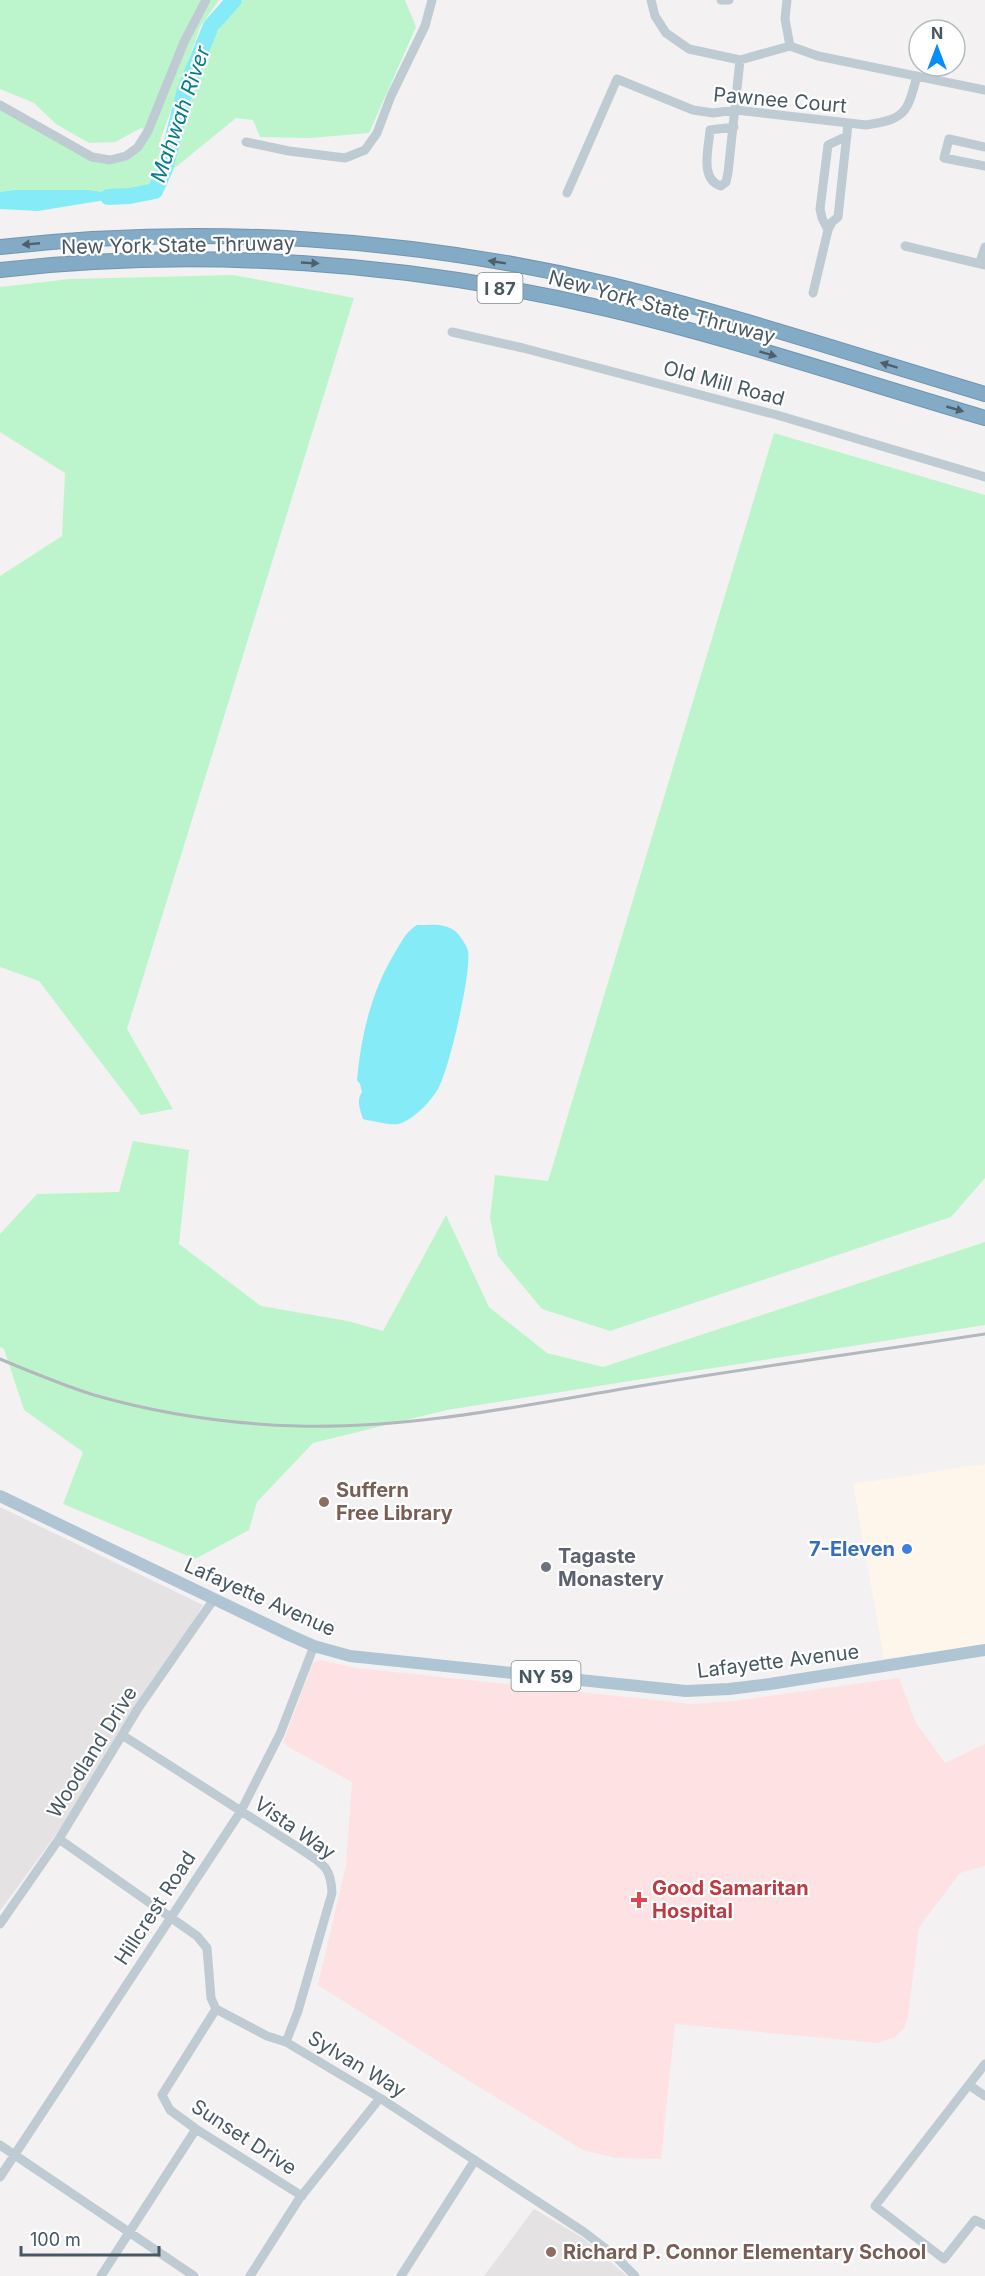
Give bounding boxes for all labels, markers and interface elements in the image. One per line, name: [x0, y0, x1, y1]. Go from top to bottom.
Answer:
north arrow: [907, 18, 967, 78]
text: N: [931, 23, 943, 43]
water label: Mahwah River: [145, 42, 215, 185]
street label: Pawnee Court: [712, 82, 848, 118]
street label: New York State Thruway: [61, 231, 295, 259]
one-way arrow: [21, 239, 40, 249]
one-way arrow: [488, 258, 507, 267]
one-way arrow: [301, 259, 320, 268]
street label: New York State Thruway: [546, 265, 778, 349]
road number: I 87: [478, 273, 522, 303]
one-way arrow: [759, 350, 777, 359]
street label: Old Mill Road: [661, 355, 787, 411]
one-way arrow: [880, 360, 898, 369]
one-way arrow: [946, 405, 964, 414]
place label: Suffern Free Library: [336, 1478, 453, 1525]
marker: Suffern Free Library: [317, 1495, 331, 1509]
place label: 7-Eleven: [809, 1537, 895, 1561]
marker: 7-Eleven: [900, 1542, 914, 1556]
place label: Tagaste Monastery: [558, 1544, 664, 1591]
street label: Lafayette Avenue: [181, 1553, 339, 1641]
marker: Tagaste Monastery: [539, 1560, 553, 1574]
street label: Lafayette Avenue: [696, 1639, 860, 1683]
road number: NY 59: [512, 1661, 580, 1691]
street label: Woodland Drive: [42, 1682, 142, 1822]
street label: Vista Way: [250, 1791, 340, 1865]
street label: Hillcrest Road: [109, 1847, 201, 1969]
place label: Good Samaritan Hospital: [652, 1876, 809, 1923]
marker: Good Samaritan Hospital: [630, 1891, 648, 1909]
street label: Sylvan Way: [304, 2025, 410, 2103]
street label: Sunset Drive: [187, 2094, 301, 2180]
scale bar: [21, 2219, 159, 2257]
text: 100 m: [30, 2229, 81, 2250]
place label: Richard P. Connor Elementary School: [563, 2240, 926, 2264]
marker: Richard P. Connor Elementary School: [544, 2245, 558, 2259]

